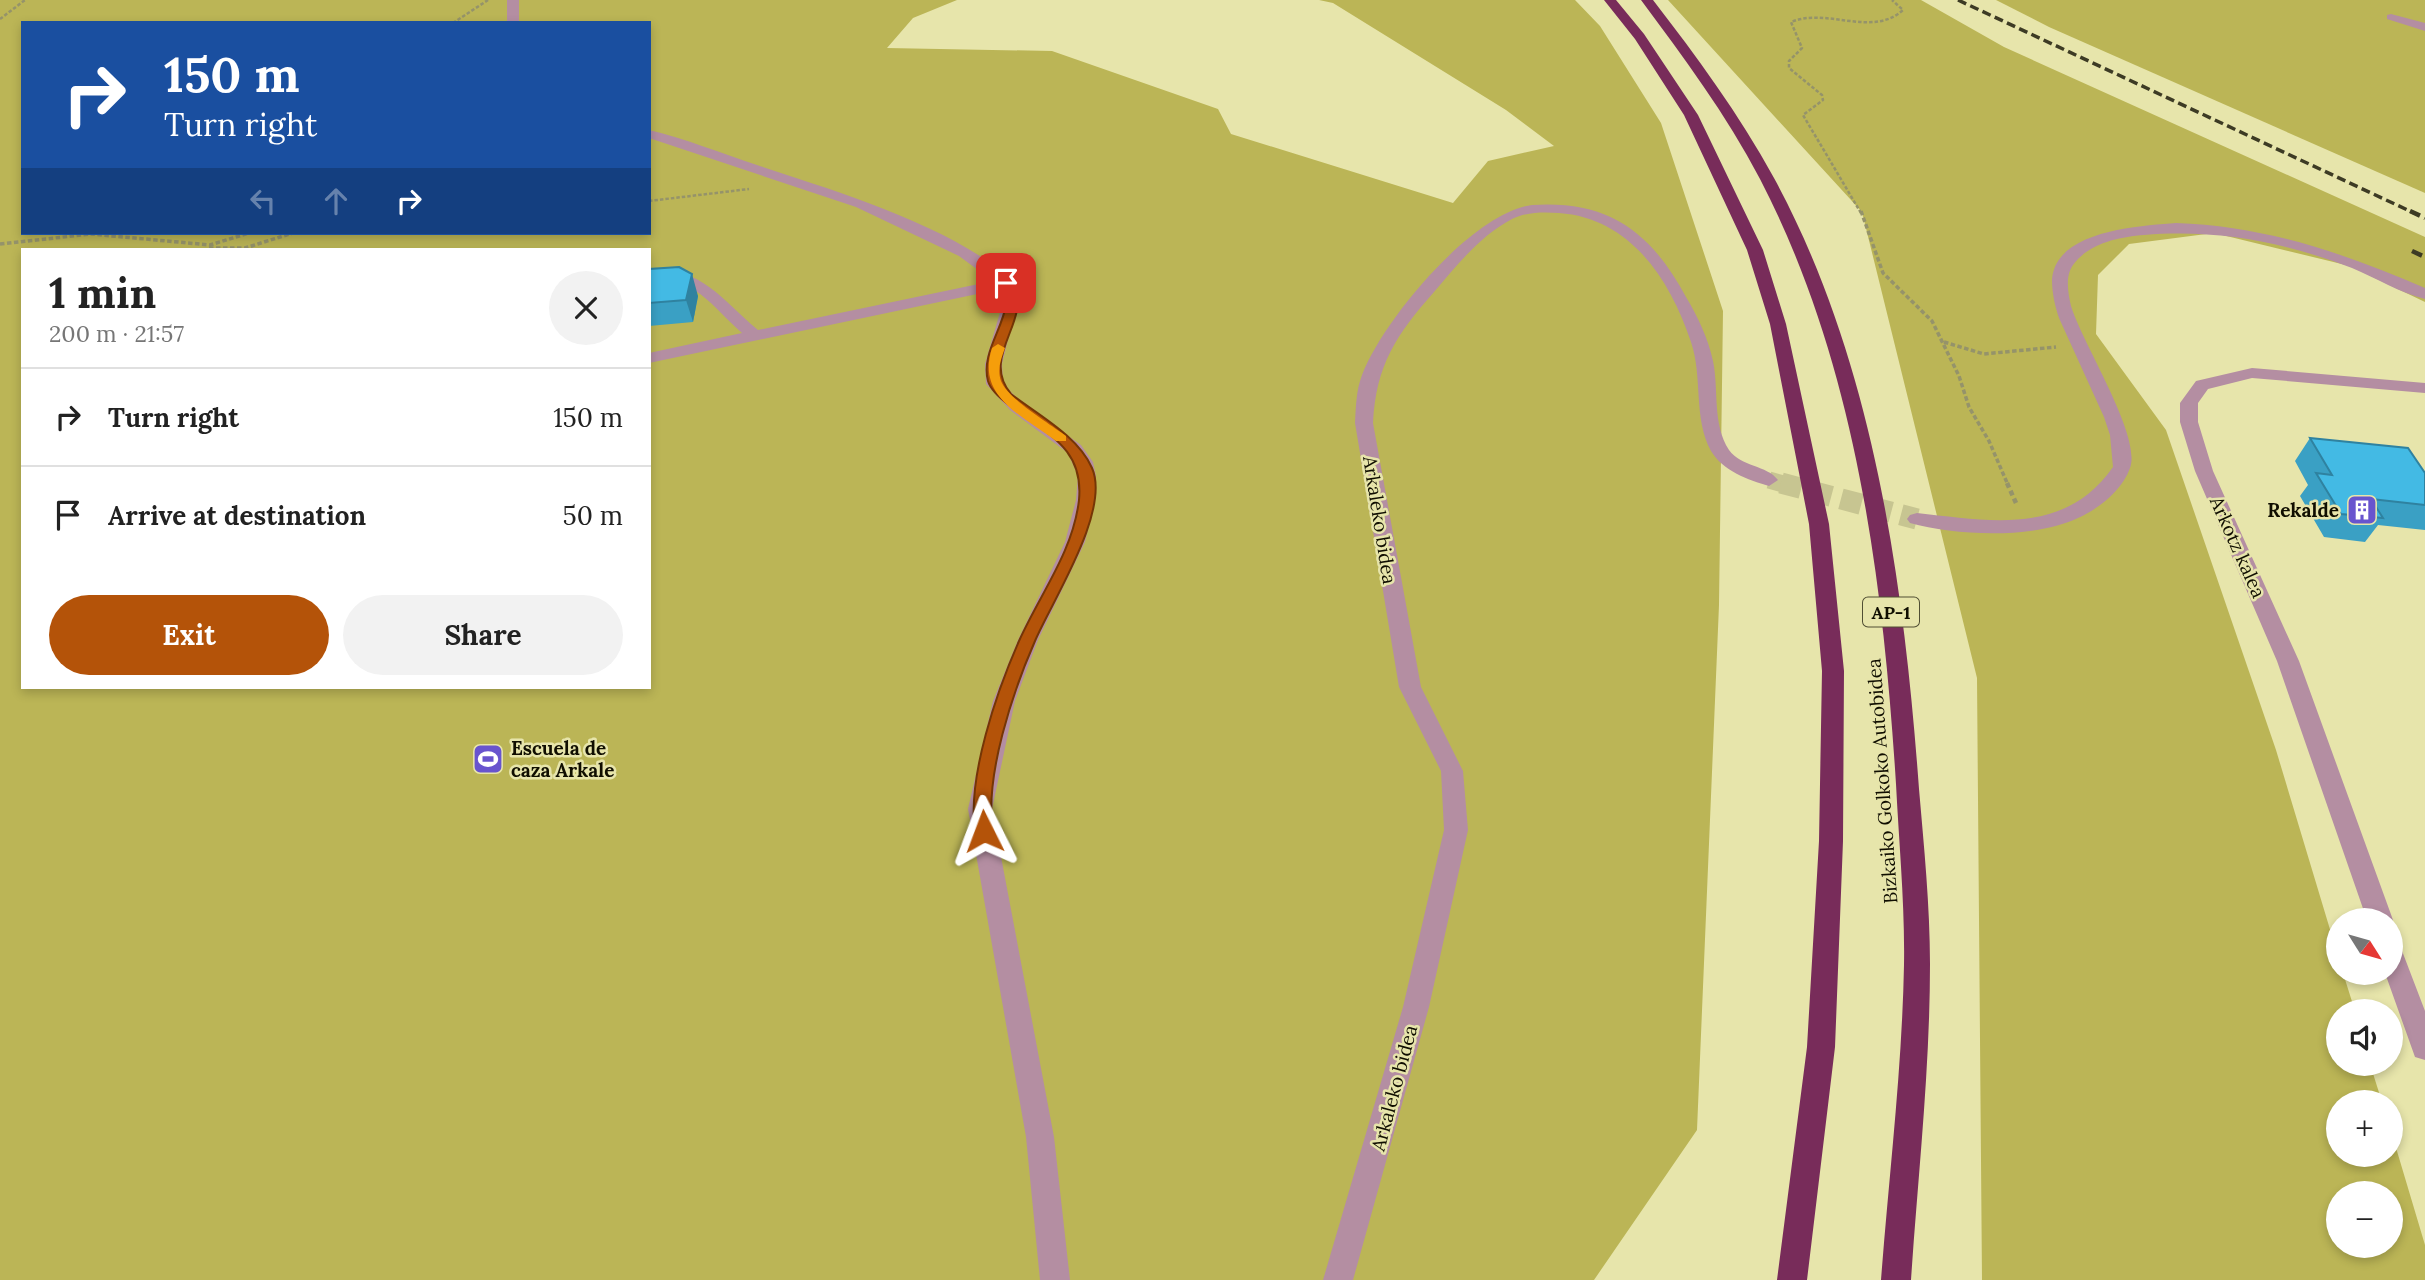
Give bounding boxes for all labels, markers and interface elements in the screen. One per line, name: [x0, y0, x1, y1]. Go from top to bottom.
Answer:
text: 150 m: [164, 43, 300, 105]
icon: right: [49, 49, 140, 140]
text: Turn right: [164, 104, 317, 145]
icon: left: [244, 182, 282, 220]
icon: ahead: [317, 182, 355, 220]
icon: right: [390, 182, 428, 220]
pin: [976, 253, 1036, 313]
icon: arrive: [987, 264, 1025, 302]
text: 1 min: [49, 266, 156, 320]
button: close: [549, 271, 623, 345]
text: 200 m · 21:57: [49, 319, 184, 348]
icon: right: [49, 398, 87, 436]
text: Turn right: [108, 401, 239, 434]
text: 150 m: [553, 401, 623, 434]
street label: Arkaleko bidea: [1358, 453, 1402, 586]
street label: Arkotz kalea: [2205, 492, 2271, 602]
building icon: Rekalde: [2345, 493, 2379, 527]
icon: arrive: [49, 496, 87, 534]
place label: Rekalde: [2267, 498, 2339, 522]
text: Arrive at destination: [108, 499, 366, 532]
text: 50 m: [563, 499, 623, 532]
button: Exit: [49, 595, 329, 675]
button: Share: [343, 595, 623, 675]
road number: AP-1: [1863, 598, 1919, 626]
street label: Bizkaiko Golkoko Autobidea: [1861, 657, 1903, 904]
place label: Escuela de caza Arkale: [511, 736, 614, 782]
sports icon: Escuela de caza Arkale: [471, 742, 505, 776]
position arrow: [947, 794, 1021, 868]
north arrow: [2326, 908, 2403, 985]
map controls: [2326, 908, 2403, 1258]
button: sound: [2326, 999, 2403, 1076]
street label: Arkaleko bidea: [1365, 1022, 1422, 1155]
button: +: [2326, 1090, 2403, 1167]
button: −: [2326, 1181, 2403, 1258]

